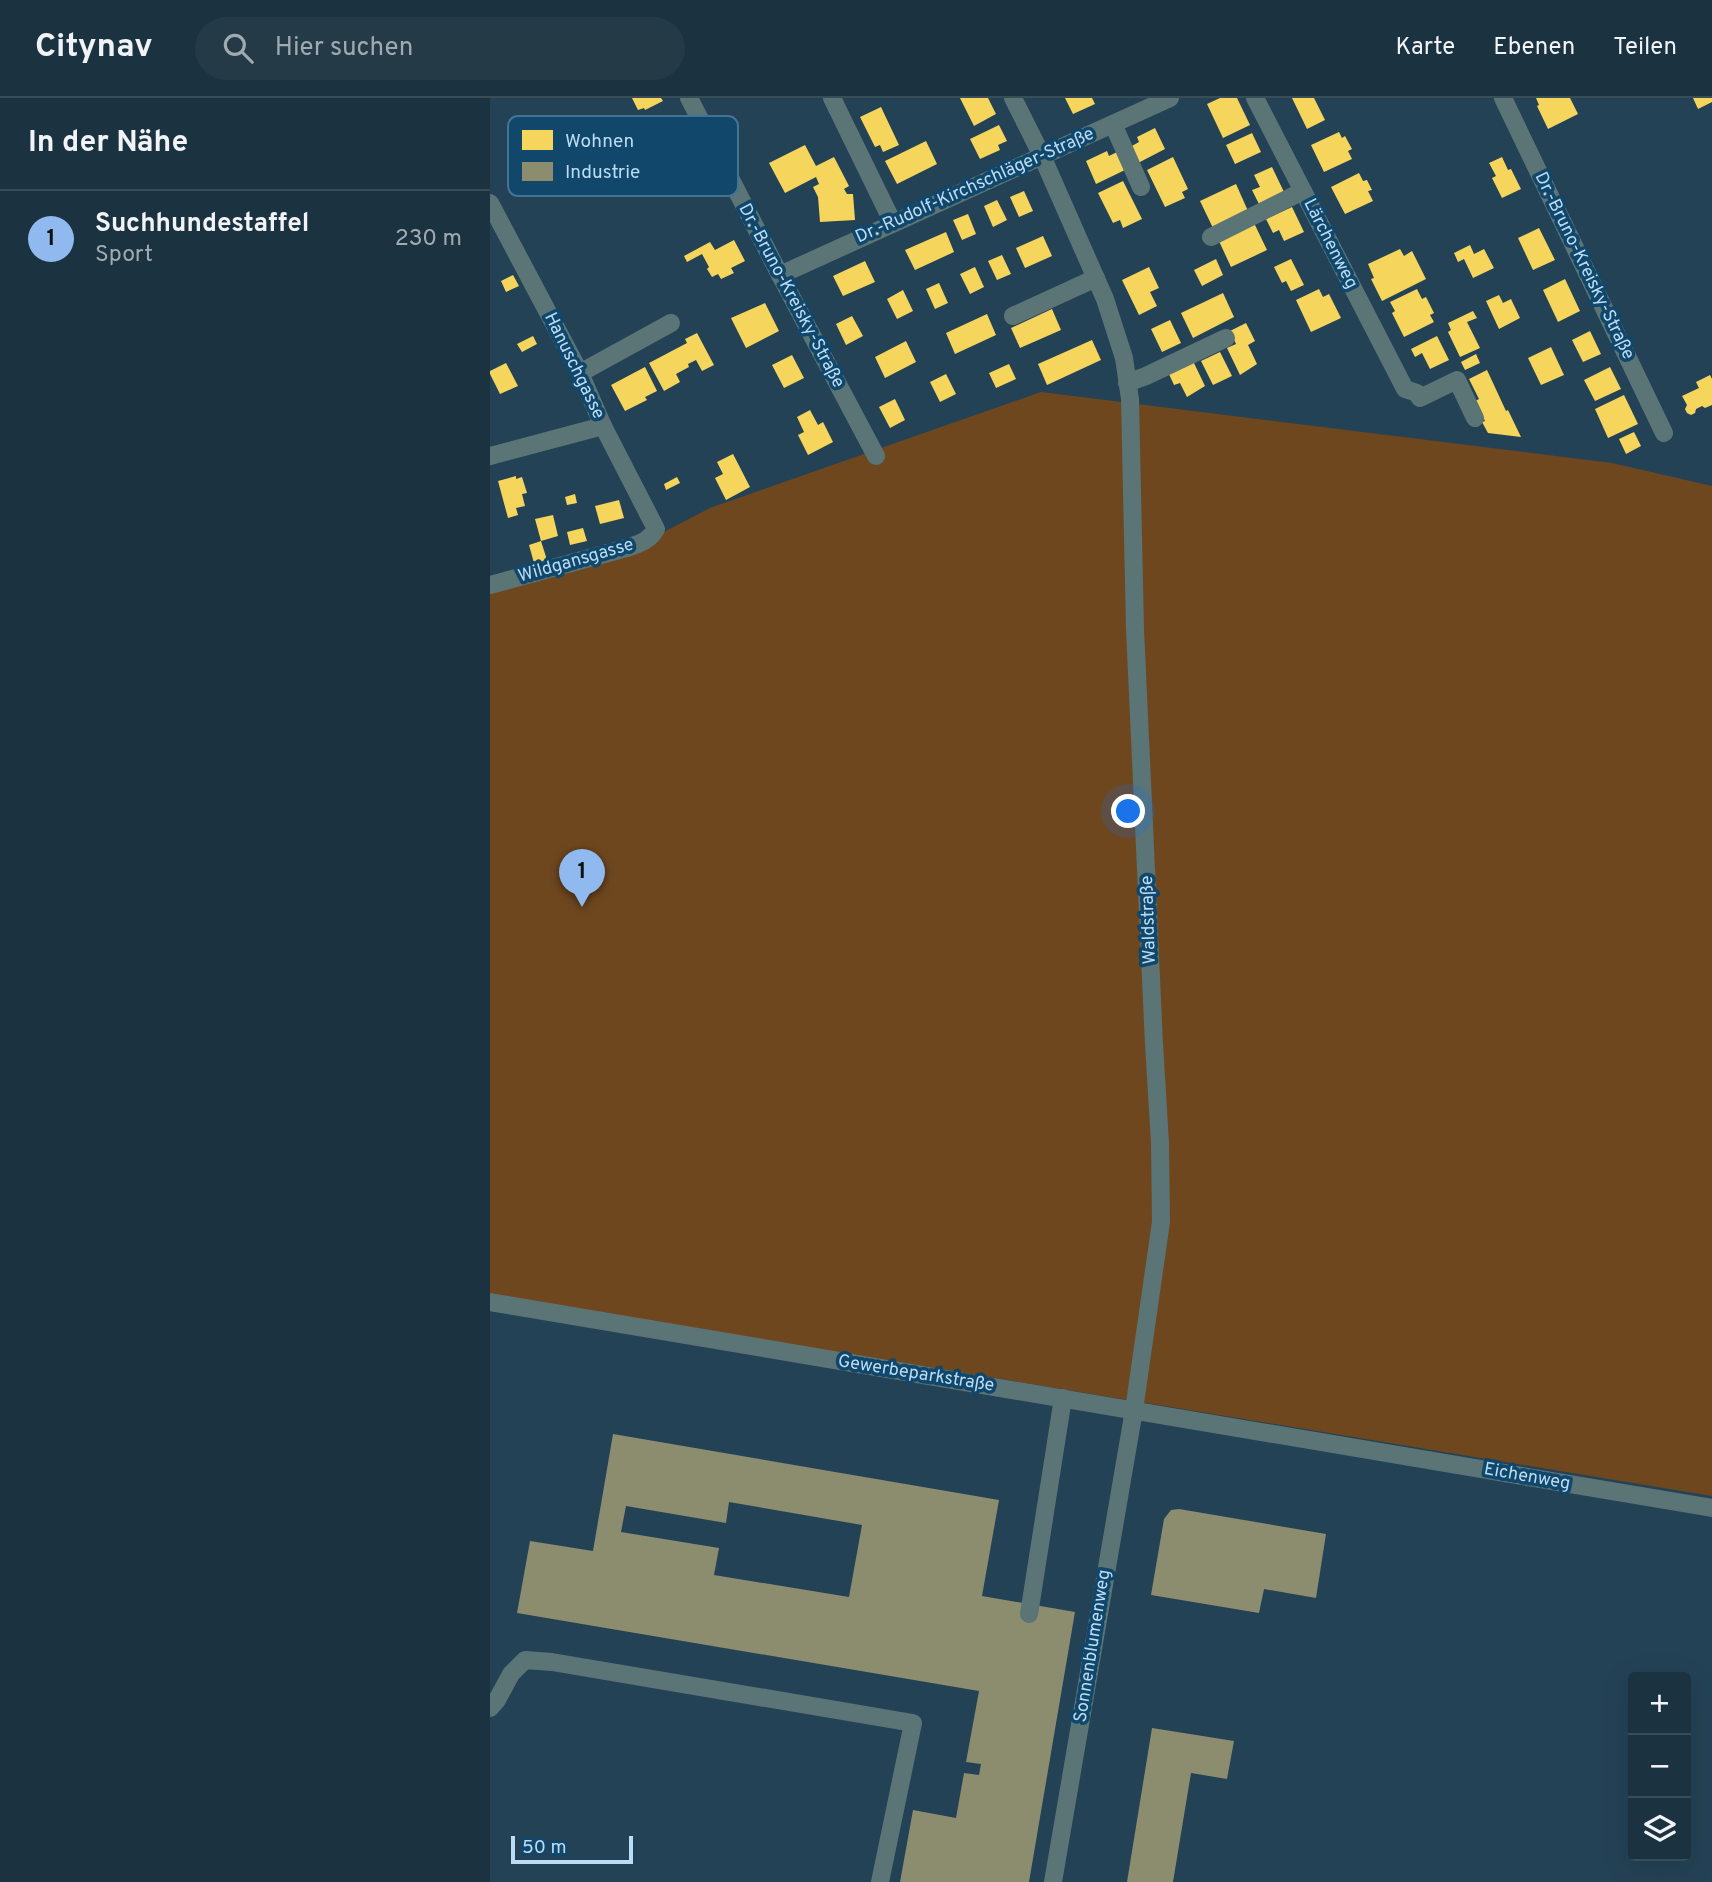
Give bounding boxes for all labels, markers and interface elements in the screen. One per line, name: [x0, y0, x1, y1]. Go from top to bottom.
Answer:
search box: [195, 17, 685, 80]
text: Citynav: [35, 27, 153, 69]
icon: search: [219, 29, 257, 67]
text: Hier suchen: [275, 32, 413, 65]
text: Karte: [1395, 33, 1455, 63]
text: Ebenen: [1493, 33, 1575, 63]
text: Teilen: [1613, 33, 1677, 63]
legend: [508, 116, 738, 196]
street label: Dr.-Rudolf-Kirchschläger-Straße: [852, 123, 1098, 249]
text: In der Nähe: [28, 125, 188, 162]
text: Wohnen: [565, 130, 634, 154]
text: Industrie: [565, 161, 640, 185]
street label: Dr.-Bruno-Kreisky-Straße: [1529, 169, 1639, 363]
street label: Lärchenweg: [1297, 195, 1363, 293]
street label: Dr.-Bruno-Kreisky-Straße: [733, 200, 849, 392]
text: Suchhundestaffel: [95, 208, 309, 241]
text: 1: [46, 225, 56, 254]
text: 230 m: [395, 225, 462, 254]
text: Sport: [95, 241, 153, 270]
street label: Hanuschgasse: [538, 309, 610, 423]
street label: Wildgansgasse: [516, 534, 636, 588]
your location: [1111, 794, 1145, 828]
pin: 1: [559, 849, 605, 907]
street label: Waldstraße: [1136, 875, 1162, 965]
street label: Gewerbeparkstraße: [836, 1350, 996, 1398]
street label: Eichenweg: [1482, 1458, 1572, 1496]
street label: Sonnenblumenweg: [1070, 1568, 1116, 1724]
map controls: [1628, 1672, 1691, 1861]
button: +: [1628, 1672, 1691, 1735]
button: −: [1628, 1735, 1691, 1798]
button: layers: [1628, 1798, 1691, 1861]
scale bar: [511, 1833, 634, 1865]
text: 50 m: [522, 1836, 567, 1860]

